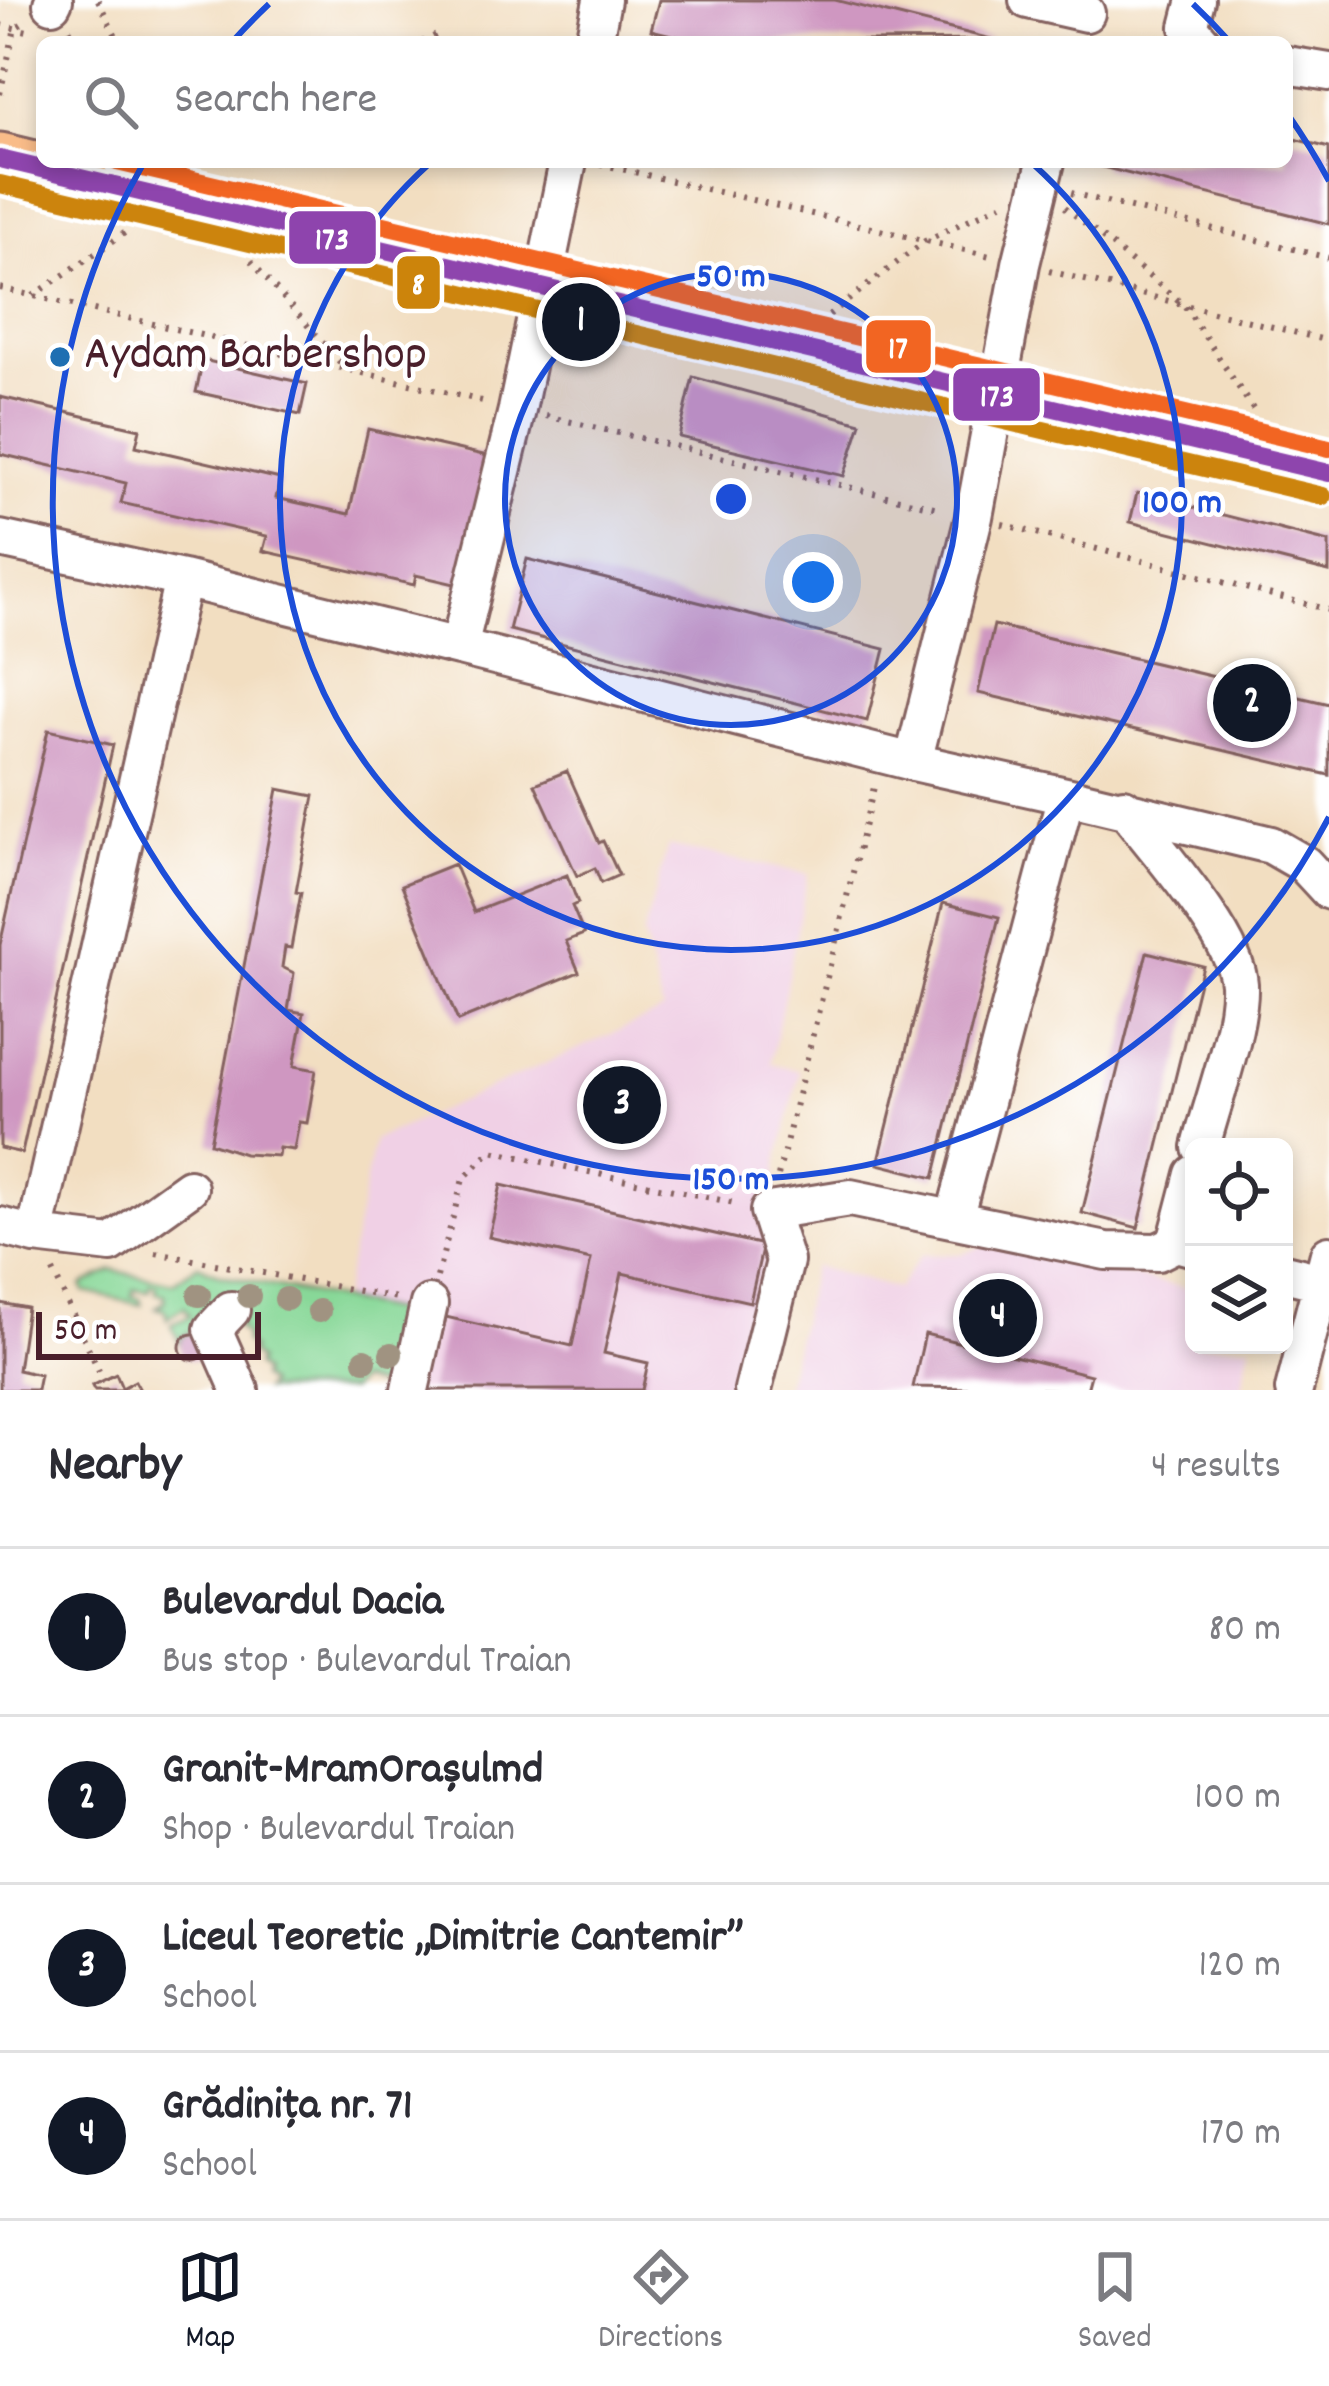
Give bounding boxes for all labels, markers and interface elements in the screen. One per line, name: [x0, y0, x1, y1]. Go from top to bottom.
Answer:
search box: [36, 36, 1293, 168]
icon: search: [78, 69, 144, 135]
text: Search here: [174, 70, 377, 134]
line badge: 173: [287, 209, 378, 266]
text: 173: [315, 219, 349, 266]
text: 50 m: [696, 253, 766, 305]
line badge: 8: [395, 254, 442, 311]
text: 8: [411, 264, 425, 311]
pin: 1: [542, 277, 620, 367]
line badge: 17: [864, 318, 933, 375]
place label: Aydam Barbershop: [84, 323, 427, 392]
text: 17: [888, 328, 908, 375]
marker: Aydam Barbershop: [47, 344, 73, 370]
line badge: 173: [951, 366, 1042, 423]
text: 173: [980, 376, 1014, 423]
centre of rings: [710, 478, 752, 520]
text: 100 m: [1142, 479, 1222, 531]
your location: [783, 552, 843, 612]
pin: 2: [1213, 658, 1291, 748]
pin: 3: [583, 1060, 661, 1150]
map controls: [1185, 1138, 1293, 1354]
button: locate: [1185, 1138, 1293, 1246]
text: 150 m: [692, 1156, 770, 1208]
button: layers: [1185, 1246, 1293, 1354]
pin: 4: [959, 1273, 1037, 1363]
scale bar: [36, 1306, 261, 1359]
text: 50 m: [54, 1309, 118, 1356]
text: Nearby: [48, 1432, 181, 1504]
text: 4 results: [1151, 1441, 1281, 1496]
text: Bulevardul Dacia: [162, 1572, 443, 1636]
text: 1: [83, 1604, 91, 1659]
text: 80 m: [1208, 1604, 1281, 1659]
text: Bus stop · Bulevardul Traian: [162, 1636, 571, 1691]
text: Granit-MramOrașulmd: [162, 1740, 543, 1804]
text: 2: [78, 1772, 96, 1827]
text: 100 m: [1194, 1772, 1281, 1827]
text: Shop · Bulevardul Traian: [162, 1804, 515, 1859]
text: Liceul Teoretic „Dimitrie Cantemir”: [162, 1908, 744, 1972]
text: 3: [78, 1940, 96, 1995]
text: 120 m: [1198, 1940, 1281, 1995]
text: School: [162, 1972, 257, 2027]
text: Grădinița nr. 71: [162, 2076, 413, 2140]
text: 4: [79, 2108, 95, 2163]
text: 170 m: [1201, 2108, 1281, 2163]
text: School: [162, 2140, 257, 2195]
tab: Map: [177, 2244, 243, 2363]
tab: Directions: [598, 2244, 723, 2363]
tab: Saved: [1078, 2244, 1152, 2363]

